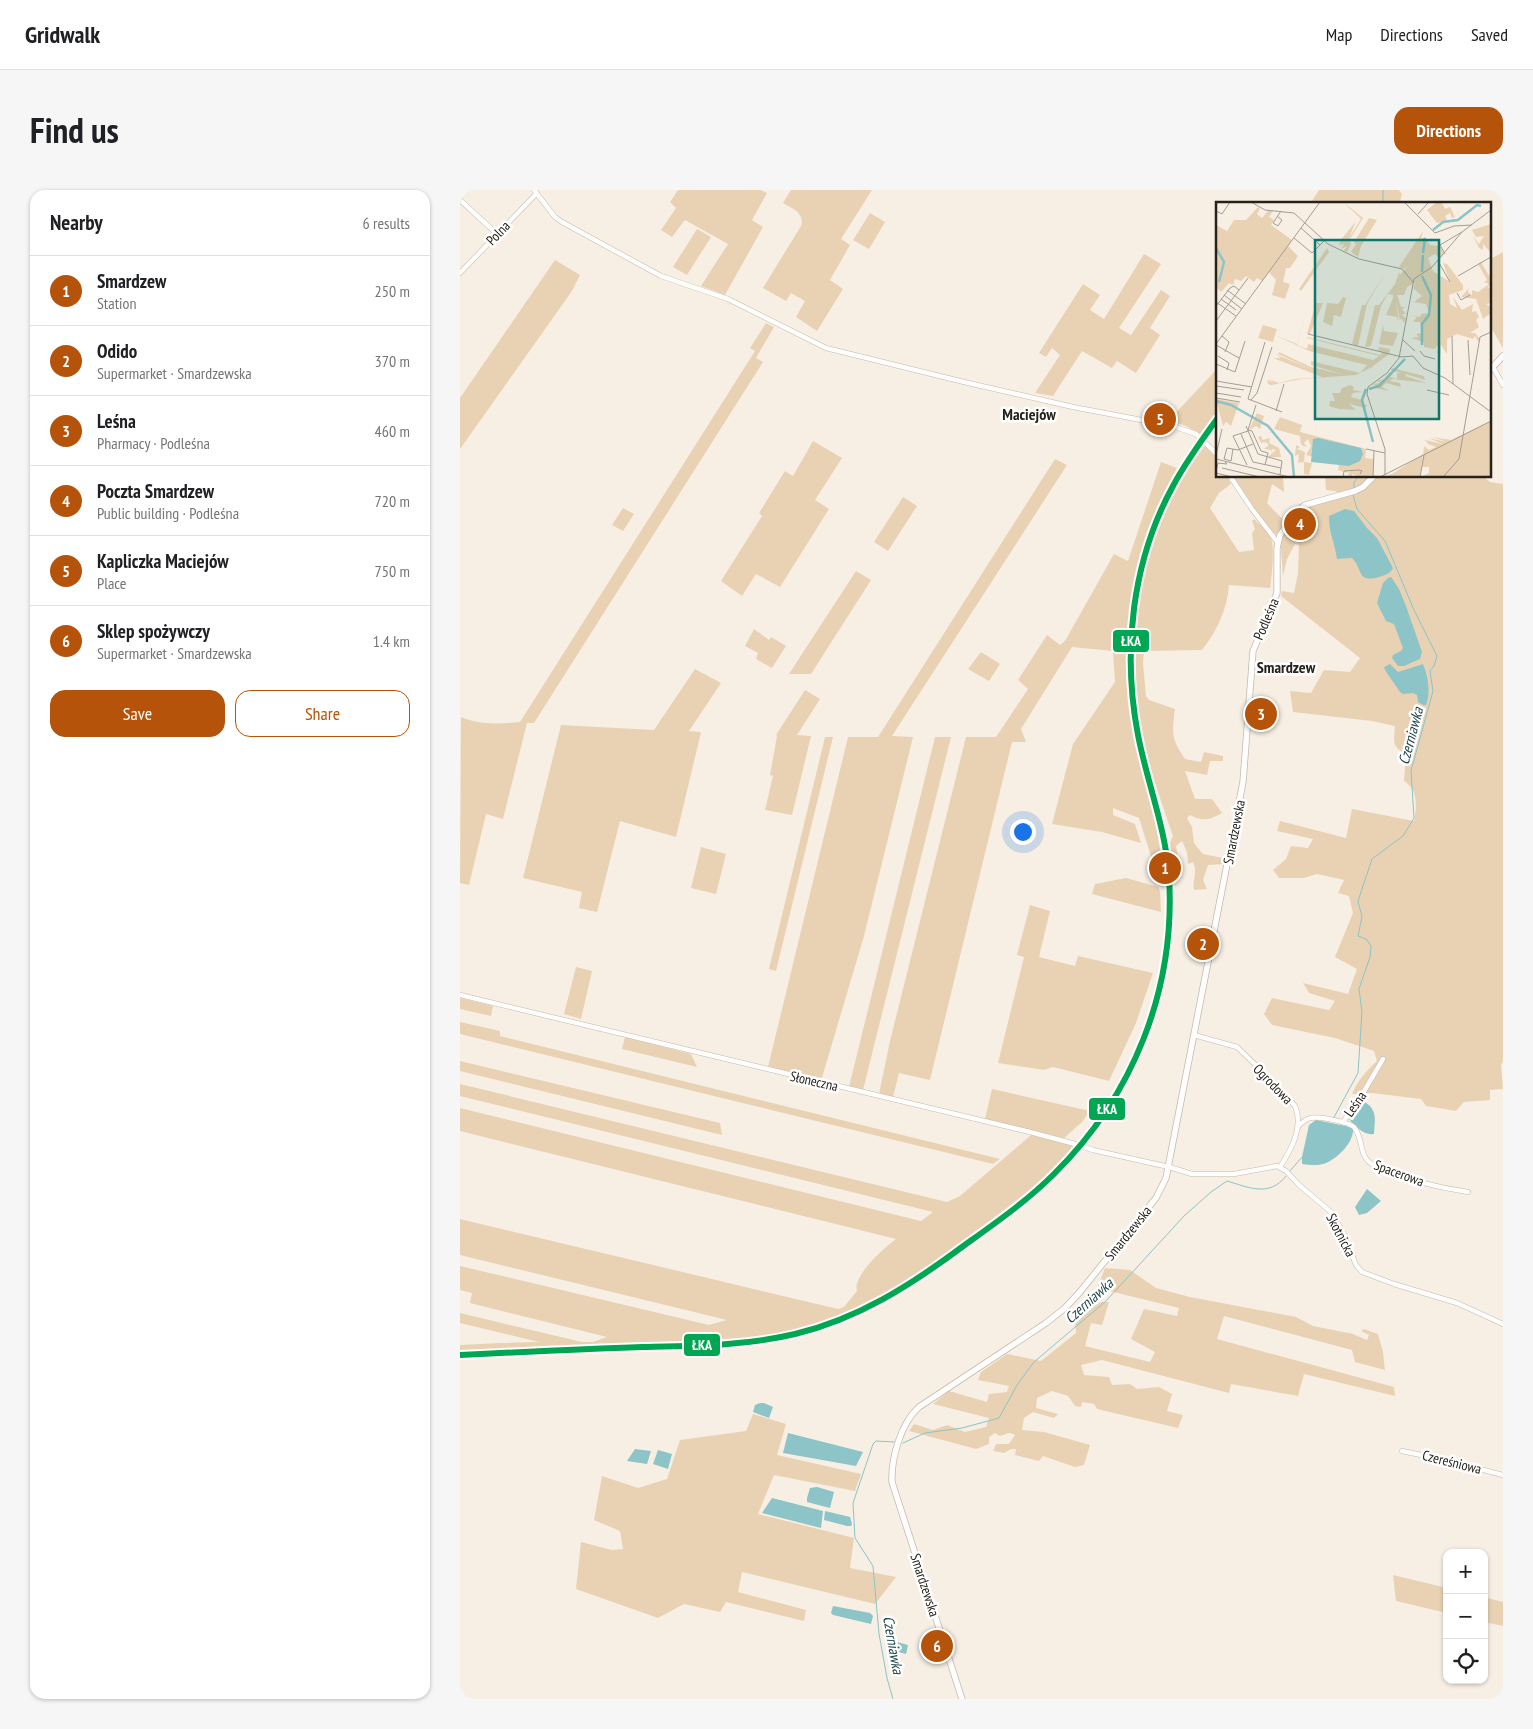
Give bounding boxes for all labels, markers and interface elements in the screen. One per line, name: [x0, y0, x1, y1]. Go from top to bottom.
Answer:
text: Gridwalk: [25, 19, 100, 50]
text: Map: [1326, 23, 1352, 46]
text: Directions: [1380, 23, 1443, 46]
text: Saved: [1471, 23, 1508, 46]
text: Find us: [30, 107, 119, 153]
button: Directions: [1394, 107, 1503, 154]
inset map: [1216, 202, 1490, 478]
text: Nearby: [50, 209, 103, 236]
text: 6 results: [363, 213, 410, 233]
street label: Polna: [482, 217, 514, 249]
text: Smardzew: [97, 269, 166, 293]
text: 1: [62, 281, 70, 301]
text: 250 m: [375, 281, 410, 301]
text: Station: [97, 293, 136, 313]
text: Odido: [97, 339, 137, 363]
text: 2: [62, 351, 70, 371]
text: 370 m: [375, 351, 410, 371]
text: Supermarket · Smardzewska: [97, 363, 252, 383]
pin: 5: [1144, 400, 1176, 438]
district label: Maciejów: [1002, 404, 1056, 424]
text: Leśna: [97, 409, 136, 433]
text: 3: [62, 421, 70, 441]
text: 460 m: [375, 421, 410, 441]
text: Pharmacy · Podleśna: [97, 433, 210, 453]
text: Poczta Smardzew: [97, 479, 214, 503]
text: 4: [62, 491, 70, 511]
text: 720 m: [375, 491, 410, 511]
text: Public building · Podleśna: [97, 503, 239, 523]
pin: 4: [1284, 505, 1316, 543]
text: Kapliczka Maciejów: [97, 549, 229, 573]
text: 5: [62, 561, 70, 581]
text: 750 m: [375, 561, 410, 581]
text: Place: [97, 573, 126, 593]
street label: Podleśna: [1249, 595, 1283, 643]
text: Sklep spożywczy: [97, 619, 210, 643]
line badge: ŁKA: [1112, 629, 1150, 653]
text: 6: [62, 631, 70, 651]
text: 1.4 km: [373, 631, 410, 651]
text: ŁKA: [1121, 632, 1142, 650]
text: Supermarket · Smardzewska: [97, 643, 252, 663]
district label: Smardzew: [1257, 657, 1316, 677]
button: Save: [50, 690, 225, 737]
button: Share: [235, 690, 410, 737]
pin: 3: [1245, 695, 1277, 733]
water label: Czerniawka: [1394, 704, 1428, 767]
street label: Smardzewska: [1219, 798, 1249, 866]
your location: [1010, 819, 1036, 845]
pin: 1: [1149, 849, 1181, 887]
pin: 2: [1187, 925, 1219, 963]
street label: Ogrodowa: [1249, 1060, 1297, 1108]
street label: Słoneczna: [788, 1067, 840, 1095]
street label: Leśna: [1340, 1088, 1370, 1120]
line badge: ŁKA: [1088, 1097, 1126, 1121]
text: ŁKA: [1097, 1100, 1118, 1118]
street label: Spacerowa: [1372, 1156, 1426, 1190]
street label: Smardzewska: [1100, 1202, 1156, 1264]
street label: Skotnicka: [1322, 1210, 1360, 1260]
water label: Czerniawka: [1061, 1273, 1118, 1327]
line badge: ŁKA: [683, 1333, 721, 1357]
text: ŁKA: [692, 1336, 713, 1354]
street label: Czereśniowa: [1421, 1446, 1483, 1478]
map controls: [1443, 1549, 1488, 1684]
button: +: [1443, 1549, 1488, 1594]
street label: Smardzewska: [906, 1551, 944, 1619]
button: −: [1443, 1594, 1488, 1639]
water label: Czerniawka: [879, 1614, 908, 1676]
pin: 6: [921, 1627, 953, 1665]
button: locate: [1443, 1639, 1488, 1684]

